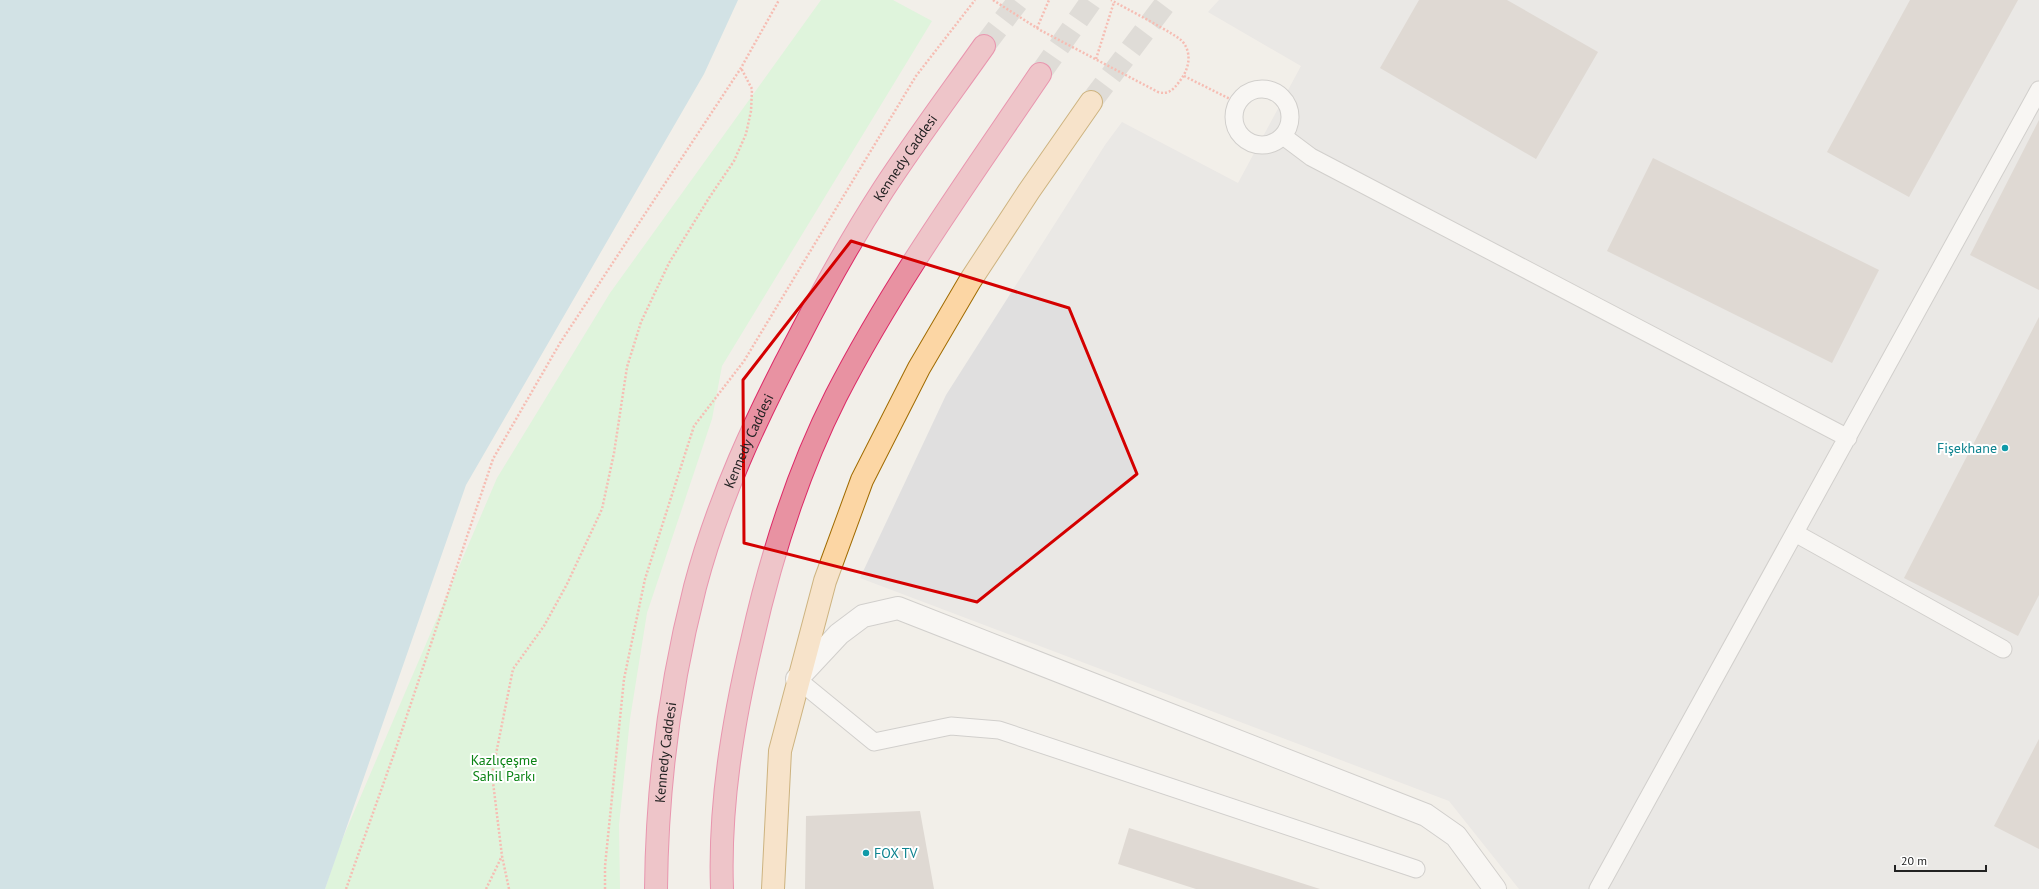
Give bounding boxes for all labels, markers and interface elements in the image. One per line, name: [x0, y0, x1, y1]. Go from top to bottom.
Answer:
street label: Kennedy Caddesi: [869, 111, 941, 205]
street label: Kennedy Caddesi: [720, 391, 778, 491]
place label: Fişekhane: [1937, 439, 1997, 457]
marker: Fişekhane: [2000, 443, 2010, 453]
street label: Kennedy Caddesi: [651, 701, 680, 804]
park label: Kazlıçeşme Sahil Parkı: [471, 751, 537, 785]
place label: FOX TV: [874, 844, 917, 862]
scale bar: [1895, 847, 1986, 873]
marker: FOX TV: [861, 848, 871, 858]
text: 20 m: [1901, 853, 1927, 868]

